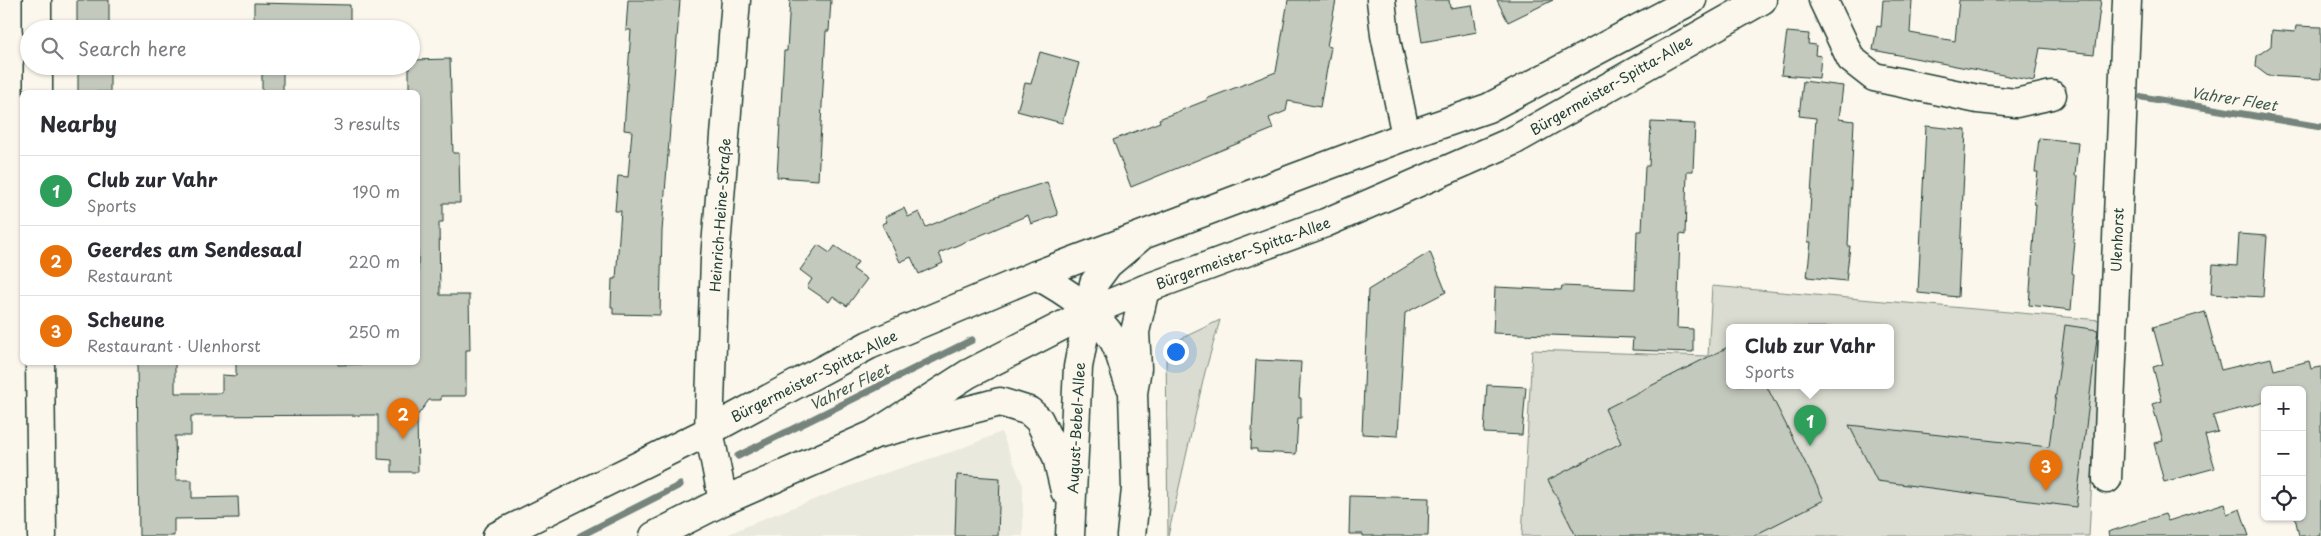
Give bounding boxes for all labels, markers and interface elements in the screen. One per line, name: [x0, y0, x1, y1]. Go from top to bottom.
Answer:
search box: [20, 20, 420, 75]
street label: Bürgermeister-Spitta-Allee: [1526, 30, 1696, 140]
icon: search: [38, 34, 66, 62]
text: Search here: [78, 34, 187, 62]
water label: Vahrer Fleet: [2189, 80, 2280, 116]
text: Nearby: [40, 107, 117, 139]
text: 3 results: [333, 111, 400, 135]
street label: Heinrich-Heine-Straße: [704, 137, 736, 293]
text: Club zur Vahr: [87, 165, 217, 193]
text: 1: [52, 179, 60, 203]
text: 190 m: [352, 179, 400, 203]
text: Sports: [87, 193, 136, 217]
street label: Ulenhorst: [2105, 207, 2129, 273]
street label: Bürgermeister-Spitta-Allee: [1153, 211, 1334, 294]
text: Geerdes am Sendesaal: [87, 235, 302, 263]
text: 2: [50, 249, 62, 273]
text: 220 m: [349, 249, 400, 273]
text: Restaurant: [87, 263, 173, 287]
text: Scheune: [87, 305, 165, 333]
text: 3: [51, 319, 61, 343]
text: 250 m: [349, 319, 400, 343]
popup: [1726, 324, 1894, 389]
street label: Bürgermeister-Spitta-Allee: [727, 325, 901, 427]
text: Club zur Vahr: [1745, 331, 1875, 359]
text: Restaurant · Ulenhorst: [87, 333, 261, 357]
your location: [1163, 339, 1189, 365]
water label: Vahrer Fleet: [805, 356, 895, 415]
text: Sports: [1745, 359, 1794, 383]
street label: August-Bebel-Allee: [1062, 361, 1090, 494]
map controls: [2261, 386, 2306, 521]
button: +: [2261, 386, 2306, 431]
pin: 2: [387, 398, 419, 439]
pin: 1: [1794, 405, 1826, 446]
button: −: [2261, 431, 2306, 476]
pin: 3: [2030, 450, 2062, 491]
button: locate: [2261, 476, 2306, 521]

